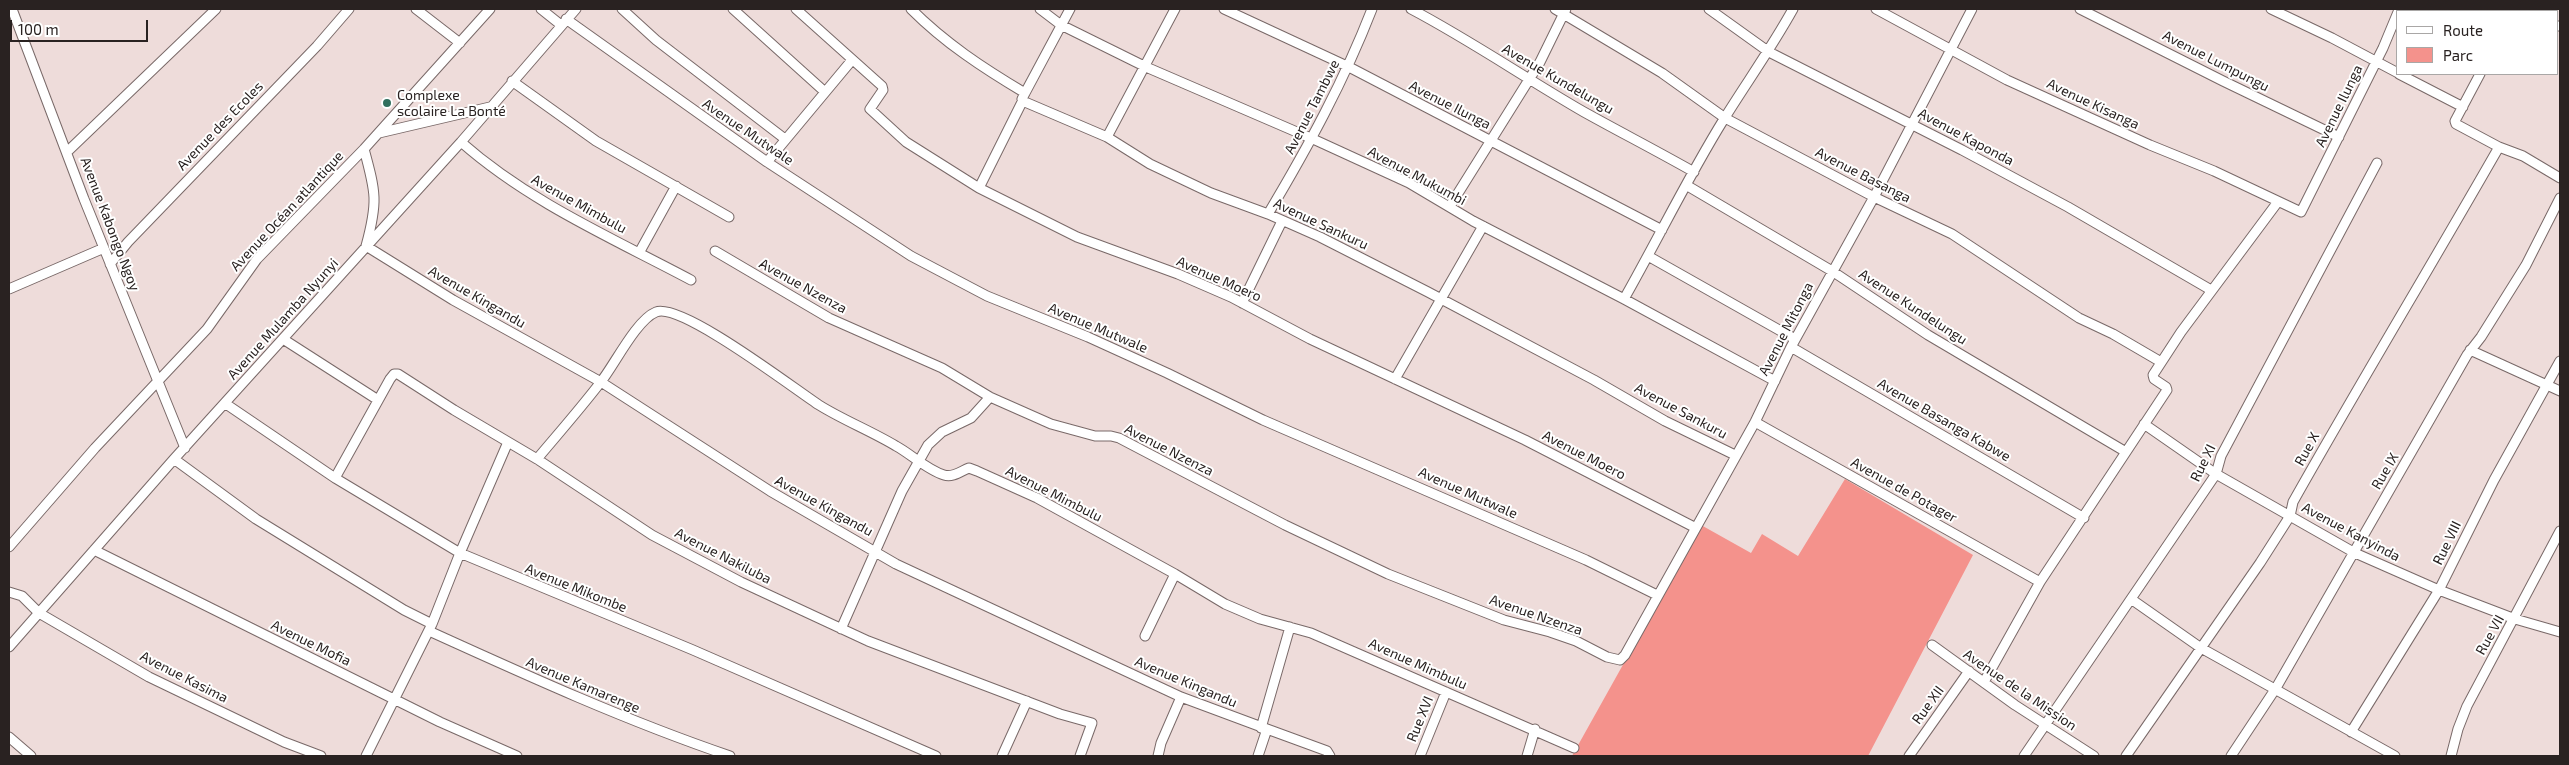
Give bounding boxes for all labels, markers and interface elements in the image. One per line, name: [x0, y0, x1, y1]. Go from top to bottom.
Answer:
scale bar: [12, 10, 150, 42]
legend: [2396, 10, 2559, 75]
text: 100 m: [18, 20, 59, 38]
text: Route: [2443, 21, 2483, 39]
street label: Avenue Lumpungu: [2160, 27, 2272, 95]
street label: Avenue Kundelungu: [1499, 40, 1617, 118]
text: Parc: [2443, 46, 2473, 64]
street label: Avenue Tambwe: [1281, 57, 1343, 157]
street label: Avenue Ilunga: [2312, 62, 2366, 150]
street label: Avenue Kisanga: [2044, 75, 2142, 133]
street label: Avenue Ilunga: [1406, 77, 1494, 133]
street label: Avenue des Ecoles: [173, 78, 267, 174]
place label: Complexe scolaire La Bonté: [397, 87, 506, 120]
street label: Avenue Mutwale: [699, 95, 797, 169]
marker: Complexe scolaire La Bonté: [381, 97, 393, 109]
street label: Avenue Kaponda: [1915, 105, 2017, 169]
street label: Avenue Mukumbi: [1365, 143, 1469, 209]
street label: Avenue Basanga: [1813, 144, 1913, 206]
street label: Avenue Océan atlantique: [227, 148, 347, 274]
street label: Avenue Kabongo Ngoy: [77, 155, 143, 293]
street label: Avenue Mimbulu: [529, 171, 629, 237]
street label: Avenue Sankuru: [1271, 195, 1371, 253]
street label: Avenue Moero: [1174, 253, 1264, 305]
street label: Avenue Mulamba Nyunyi: [224, 255, 342, 383]
street label: Avenue Nzenza: [756, 255, 850, 317]
street label: Avenue Kingandu: [425, 262, 529, 332]
street label: Avenue Kundelungu: [1856, 266, 1970, 348]
street label: Avenue Mitonga: [1755, 279, 1817, 379]
street label: Avenue Mutwale: [1046, 299, 1150, 357]
street label: Avenue Basanga Kabwe: [1875, 375, 2013, 465]
street label: Avenue Sankuru: [1632, 380, 1730, 442]
street label: Avenue Nzenza: [1122, 420, 1216, 480]
street label: Avenue Moero: [1540, 427, 1628, 483]
street label: Rue X: [2291, 429, 2323, 469]
street label: Rue XI: [2187, 442, 2219, 484]
street label: Rue IX: [2368, 450, 2402, 492]
street label: Avenue de Potager: [1848, 454, 1960, 526]
street label: Avenue Mimbulu: [1003, 462, 1105, 526]
street label: Avenue Mutwale: [1416, 464, 1520, 522]
street label: Avenue Kingandu: [772, 472, 876, 540]
street label: Avenue Kanyinda: [2299, 499, 2403, 565]
street label: Rue VIII: [2429, 518, 2465, 568]
street label: Avenue Nakiluba: [672, 524, 774, 588]
street label: Avenue Mikombe: [523, 560, 629, 616]
street label: Avenue Nzenza: [1487, 591, 1585, 639]
street label: Rue VII: [2472, 612, 2508, 658]
street label: Avenue Mofia: [268, 617, 354, 669]
street label: Avenue Mimbulu: [1366, 635, 1470, 693]
street label: Avenue de la Mission: [1960, 646, 2080, 734]
street label: Avenue Kasima: [137, 648, 231, 706]
street label: Avenue Kamarenge: [523, 653, 643, 717]
street label: Avenue Kingandu: [1132, 653, 1240, 711]
street label: Rue XII: [1909, 683, 1947, 727]
street label: Rue XVI: [1403, 694, 1437, 744]

